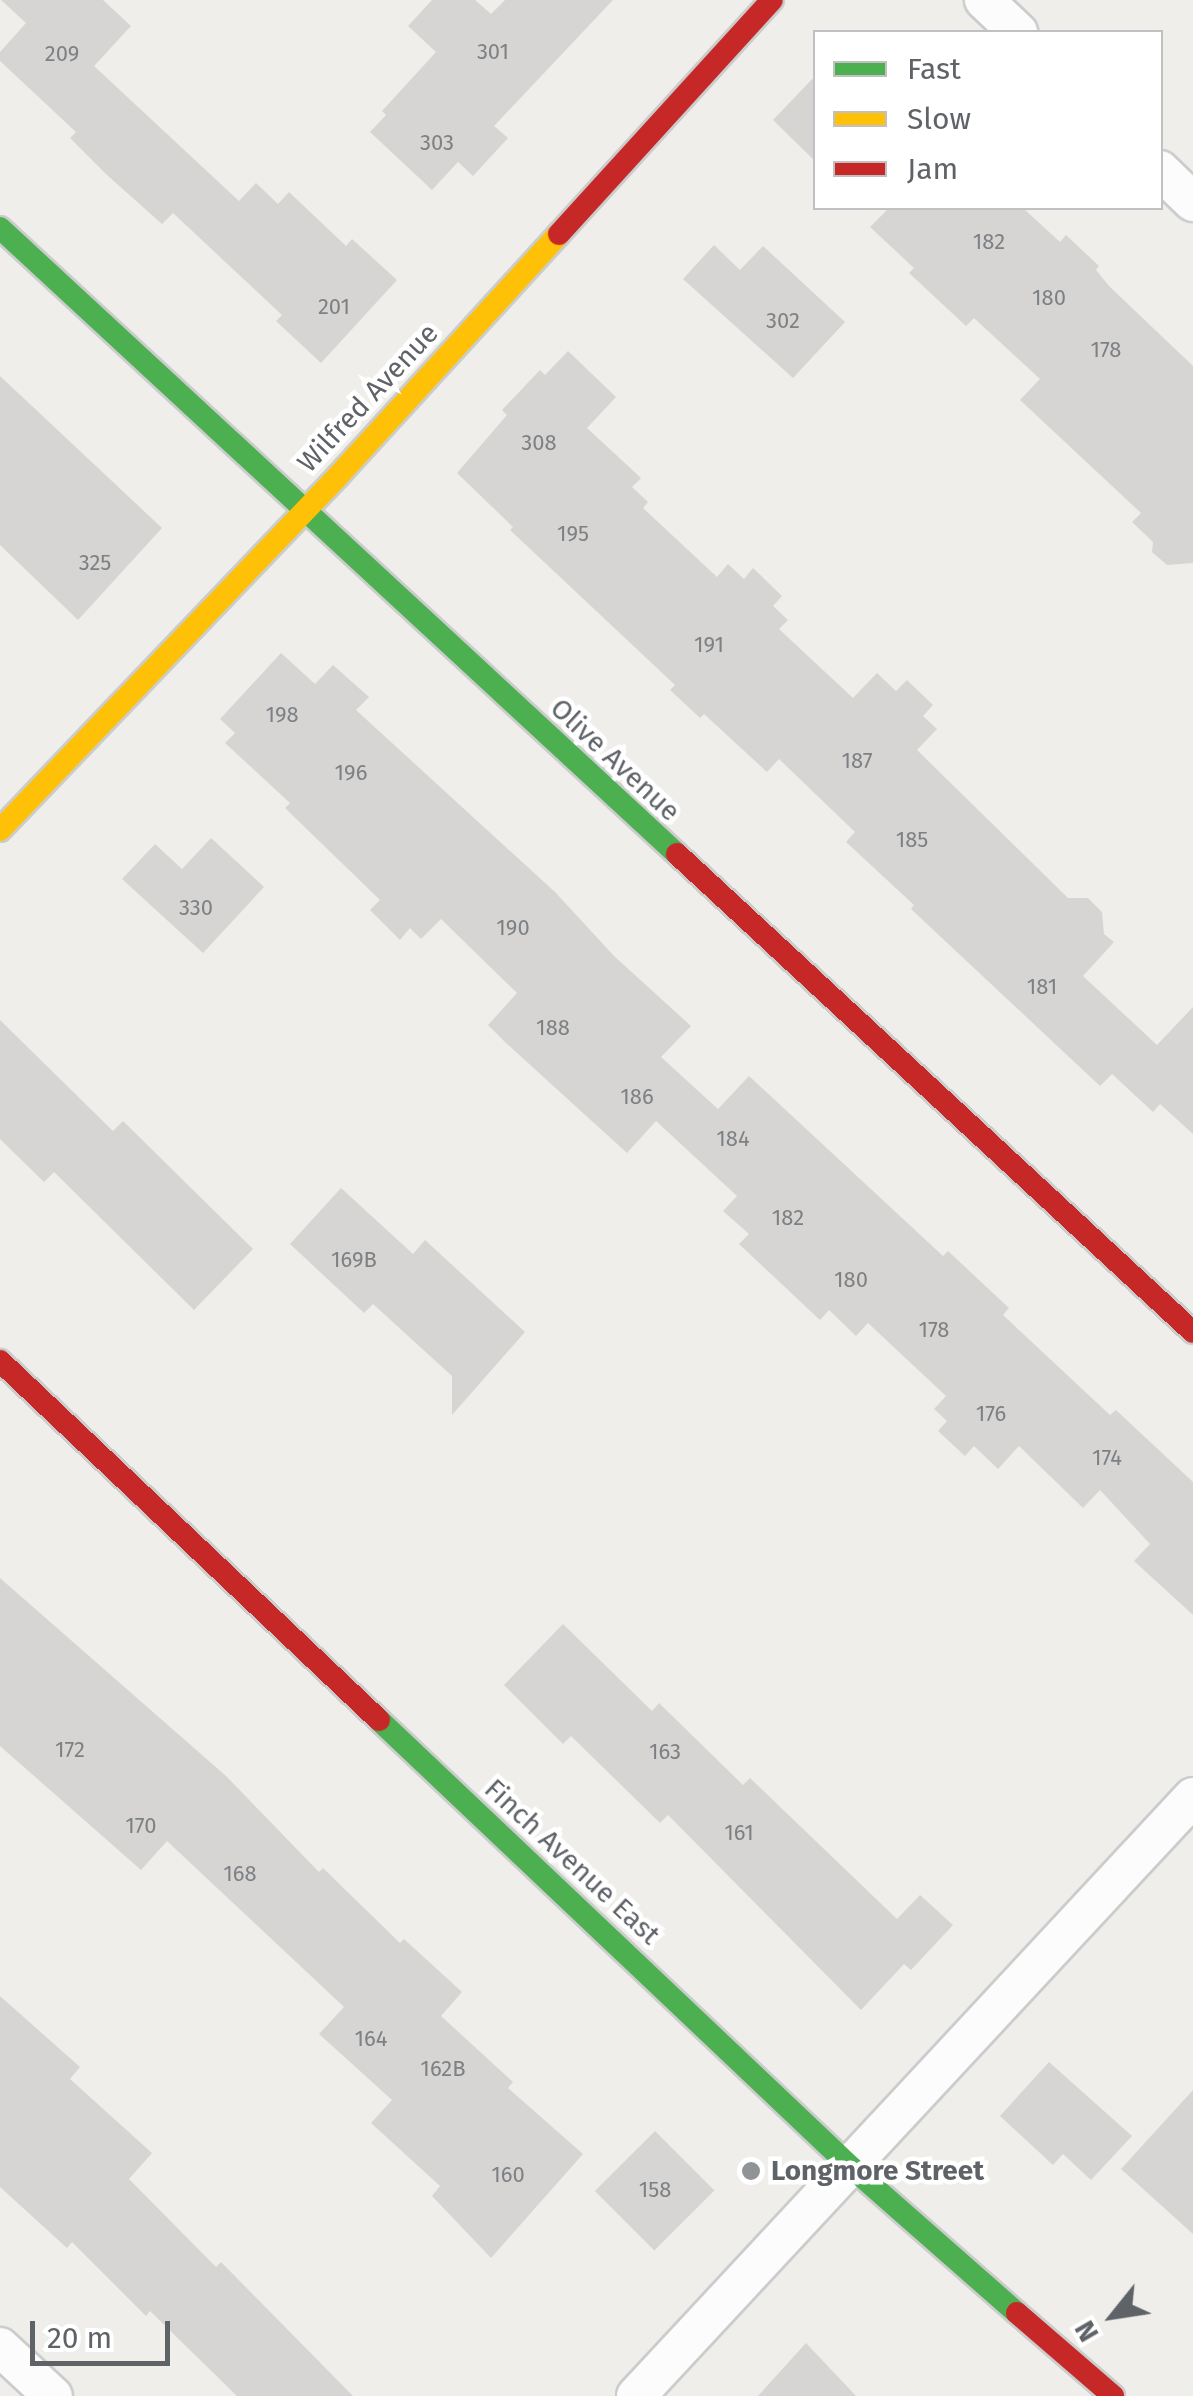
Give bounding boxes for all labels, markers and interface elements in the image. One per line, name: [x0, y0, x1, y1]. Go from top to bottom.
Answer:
legend: [813, 30, 1163, 210]
house number: 301: [477, 39, 509, 65]
house number: 209: [45, 41, 79, 67]
text: Fast: [907, 51, 961, 87]
text: Slow: [907, 101, 971, 137]
house number: 303: [420, 130, 454, 156]
text: Jam: [907, 151, 958, 187]
house number: 182: [973, 229, 1005, 255]
house number: 180: [1032, 285, 1066, 311]
house number: 201: [318, 294, 350, 320]
house number: 302: [766, 308, 800, 334]
street label: Wilfred Avenue: [291, 317, 445, 479]
house number: 178: [1091, 337, 1121, 363]
house number: 308: [521, 430, 557, 456]
house number: 195: [557, 521, 589, 547]
house number: 325: [79, 550, 111, 576]
house number: 191: [694, 632, 724, 658]
street label: Olive Avenue: [543, 692, 687, 828]
house number: 198: [265, 702, 299, 728]
house number: 187: [841, 748, 873, 774]
house number: 196: [335, 760, 367, 786]
house number: 185: [896, 827, 928, 853]
house number: 330: [179, 895, 213, 921]
house number: 190: [496, 915, 530, 941]
house number: 181: [1027, 974, 1057, 1000]
house number: 188: [536, 1015, 570, 1041]
house number: 186: [620, 1084, 654, 1110]
house number: 184: [716, 1126, 750, 1152]
house number: 182: [772, 1205, 804, 1231]
house number: 169B: [331, 1247, 377, 1273]
house number: 180: [834, 1267, 868, 1293]
house number: 178: [919, 1317, 949, 1343]
house number: 176: [976, 1401, 1006, 1427]
house number: 174: [1092, 1445, 1122, 1471]
house number: 172: [55, 1737, 85, 1763]
house number: 163: [649, 1739, 681, 1765]
street label: Finch Avenue East: [477, 1772, 667, 1952]
house number: 170: [125, 1813, 157, 1839]
house number: 161: [724, 1820, 754, 1846]
house number: 168: [223, 1861, 257, 1887]
house number: 164: [355, 2026, 387, 2052]
house number: 162B: [420, 2056, 466, 2082]
place label: Longmore Street: [771, 2154, 984, 2188]
marker: Longmore Street: [740, 2160, 762, 2182]
house number: 160: [491, 2162, 525, 2188]
house number: 158: [639, 2177, 671, 2203]
north arrow: [1063, 2266, 1163, 2366]
scale bar: [35, 2301, 175, 2363]
text: N: [1068, 2315, 1106, 2348]
text: 20 m: [47, 2320, 112, 2356]

